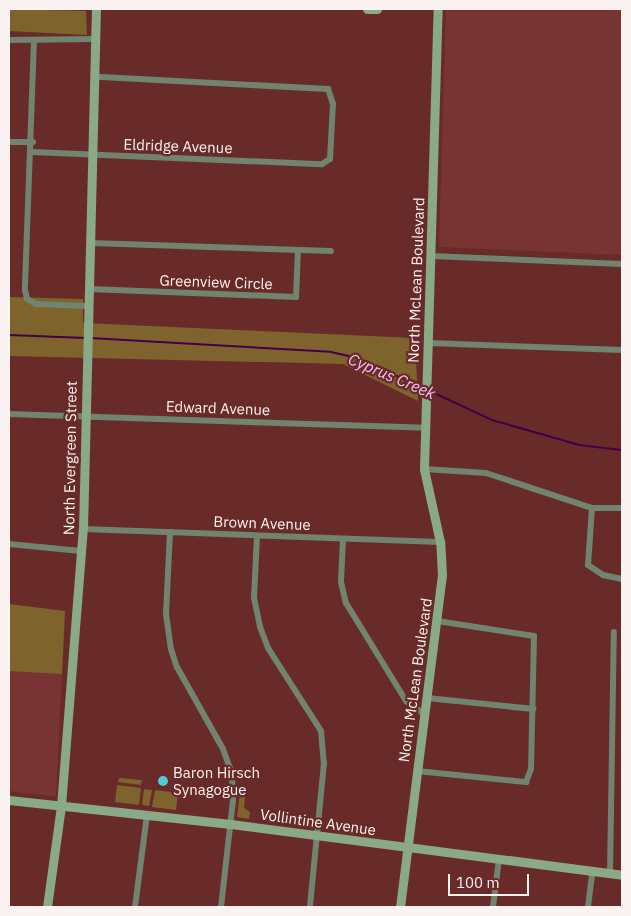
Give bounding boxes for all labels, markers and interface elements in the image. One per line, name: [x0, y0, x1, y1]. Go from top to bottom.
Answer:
street label: Eldridge Avenue: [123, 135, 233, 157]
street label: North McLean Boulevard: [404, 197, 428, 363]
street label: Greenview Circle: [159, 271, 273, 293]
water label: Cyprus Creek: [346, 349, 438, 403]
street label: North Evergreen Street: [60, 381, 80, 535]
street label: Edward Avenue: [166, 397, 270, 419]
street label: Brown Avenue: [213, 512, 311, 534]
street label: North McLean Boulevard: [395, 597, 435, 763]
place label: Baron Hirsch Synagogue: [173, 763, 260, 798]
marker: Baron Hirsch Synagogue: [157, 775, 169, 787]
street label: Vollintine Avenue: [259, 805, 377, 839]
scale bar: [451, 864, 532, 896]
text: 100 m: [456, 873, 500, 892]

